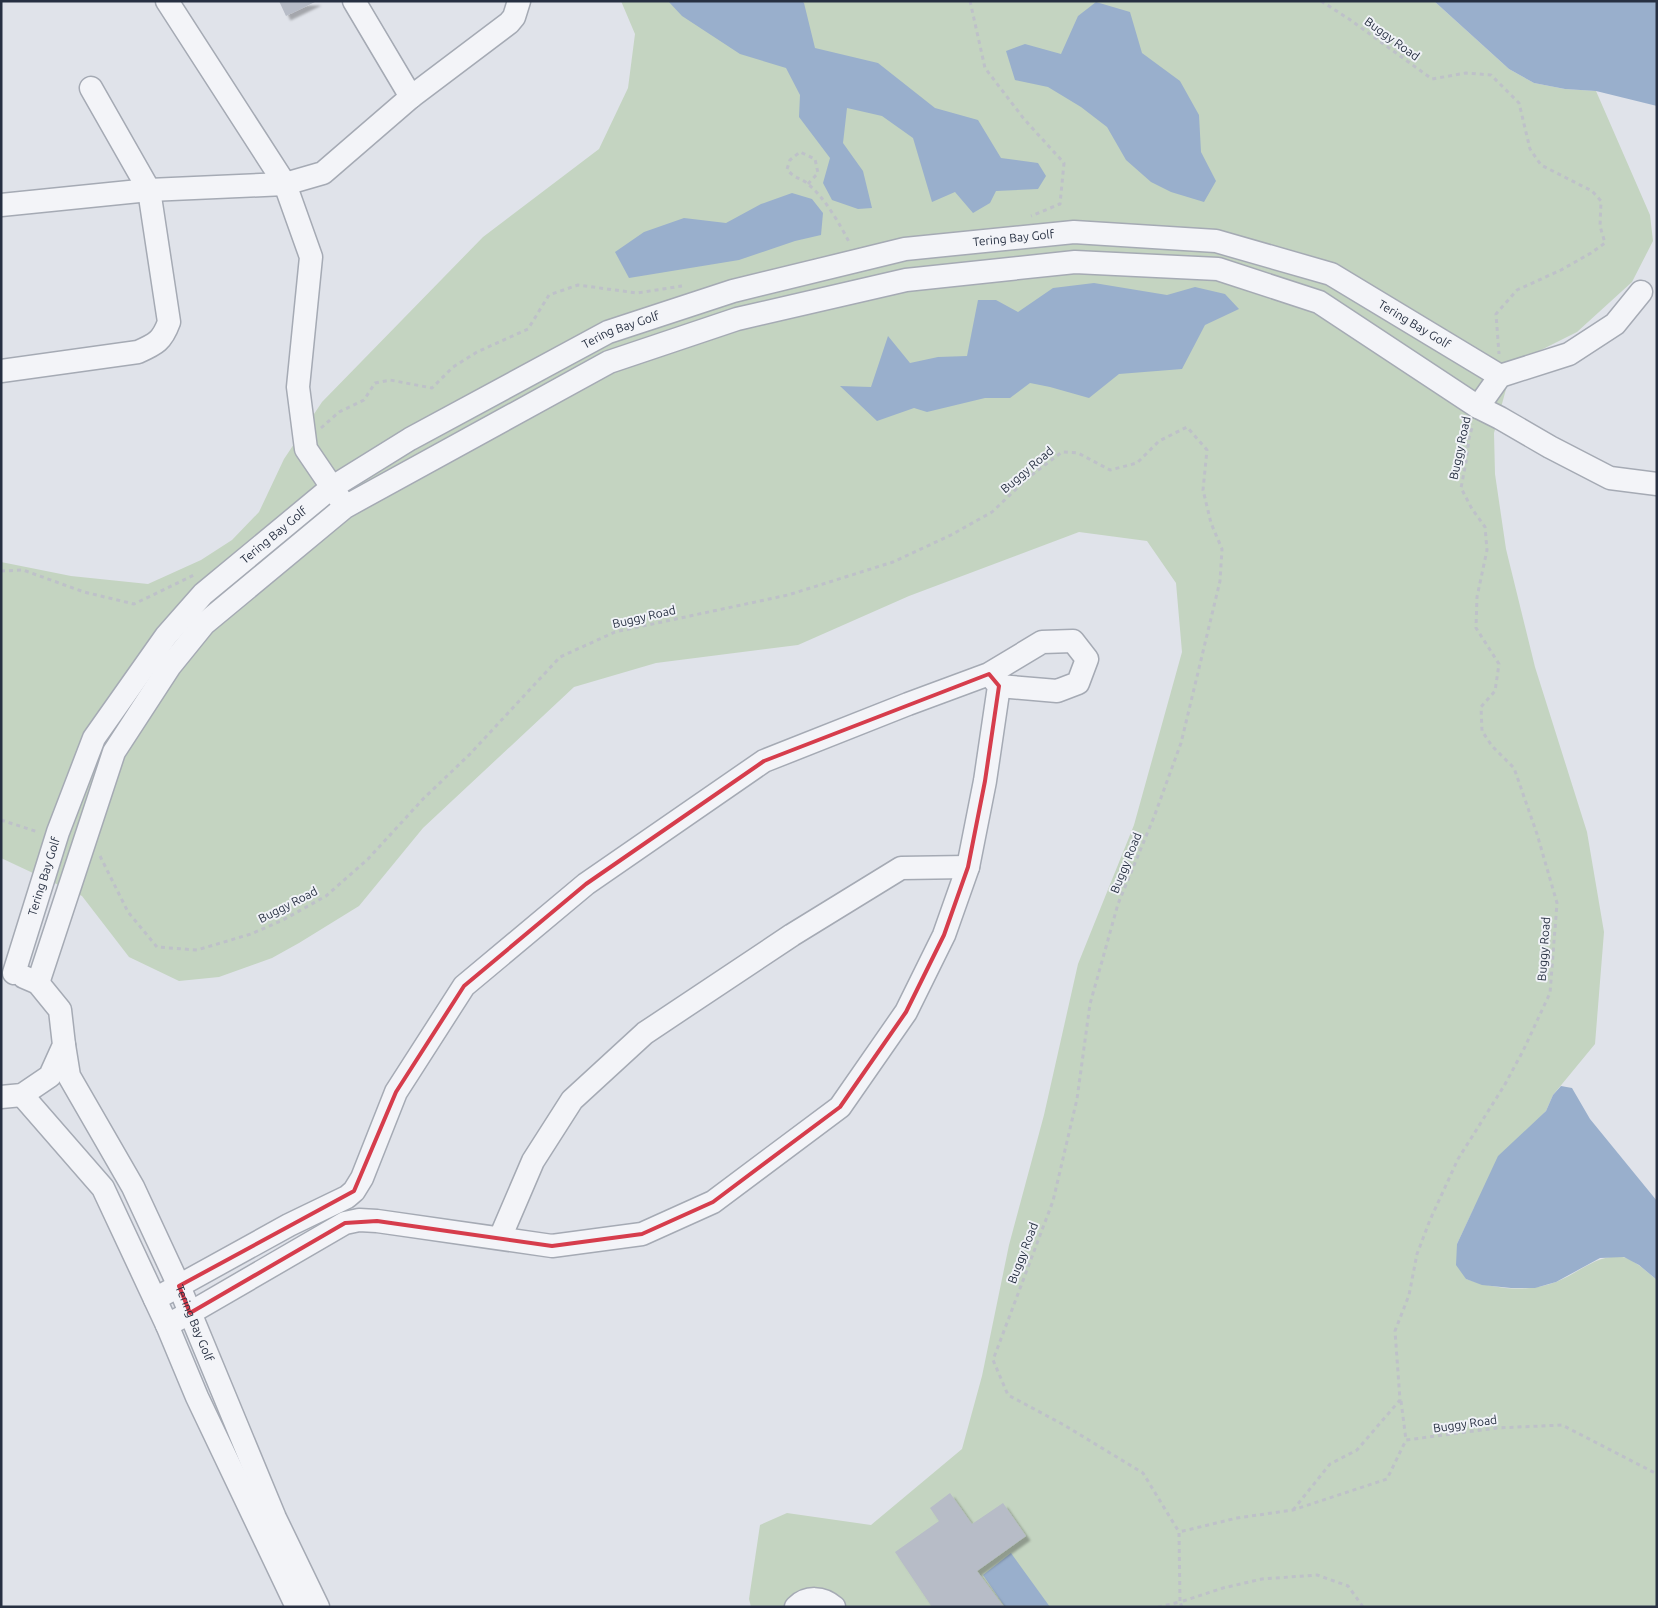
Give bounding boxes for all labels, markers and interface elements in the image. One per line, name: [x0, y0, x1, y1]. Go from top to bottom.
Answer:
street label: Buggy Road: [1362, 14, 1422, 63]
street label: Tering Bay Golf: [972, 227, 1055, 248]
street label: Tering Bay Golf: [1376, 297, 1453, 351]
street label: Tering Bay Golf: [580, 309, 661, 351]
street label: Buggy Road: [1446, 415, 1473, 481]
street label: Buggy Road: [998, 444, 1056, 495]
street label: Tering Bay Golf: [238, 504, 309, 566]
street label: Buggy Road: [611, 603, 677, 630]
street label: Buggy Road: [1107, 830, 1144, 895]
street label: Tering Bay Golf: [25, 835, 62, 917]
street label: Buggy Road: [256, 884, 319, 925]
street label: Buggy Road: [1535, 916, 1552, 982]
street label: Buggy Road: [1005, 1220, 1040, 1285]
street label: Tering Bay Golf: [173, 1283, 217, 1364]
street label: Buggy Road: [1432, 1413, 1498, 1434]

